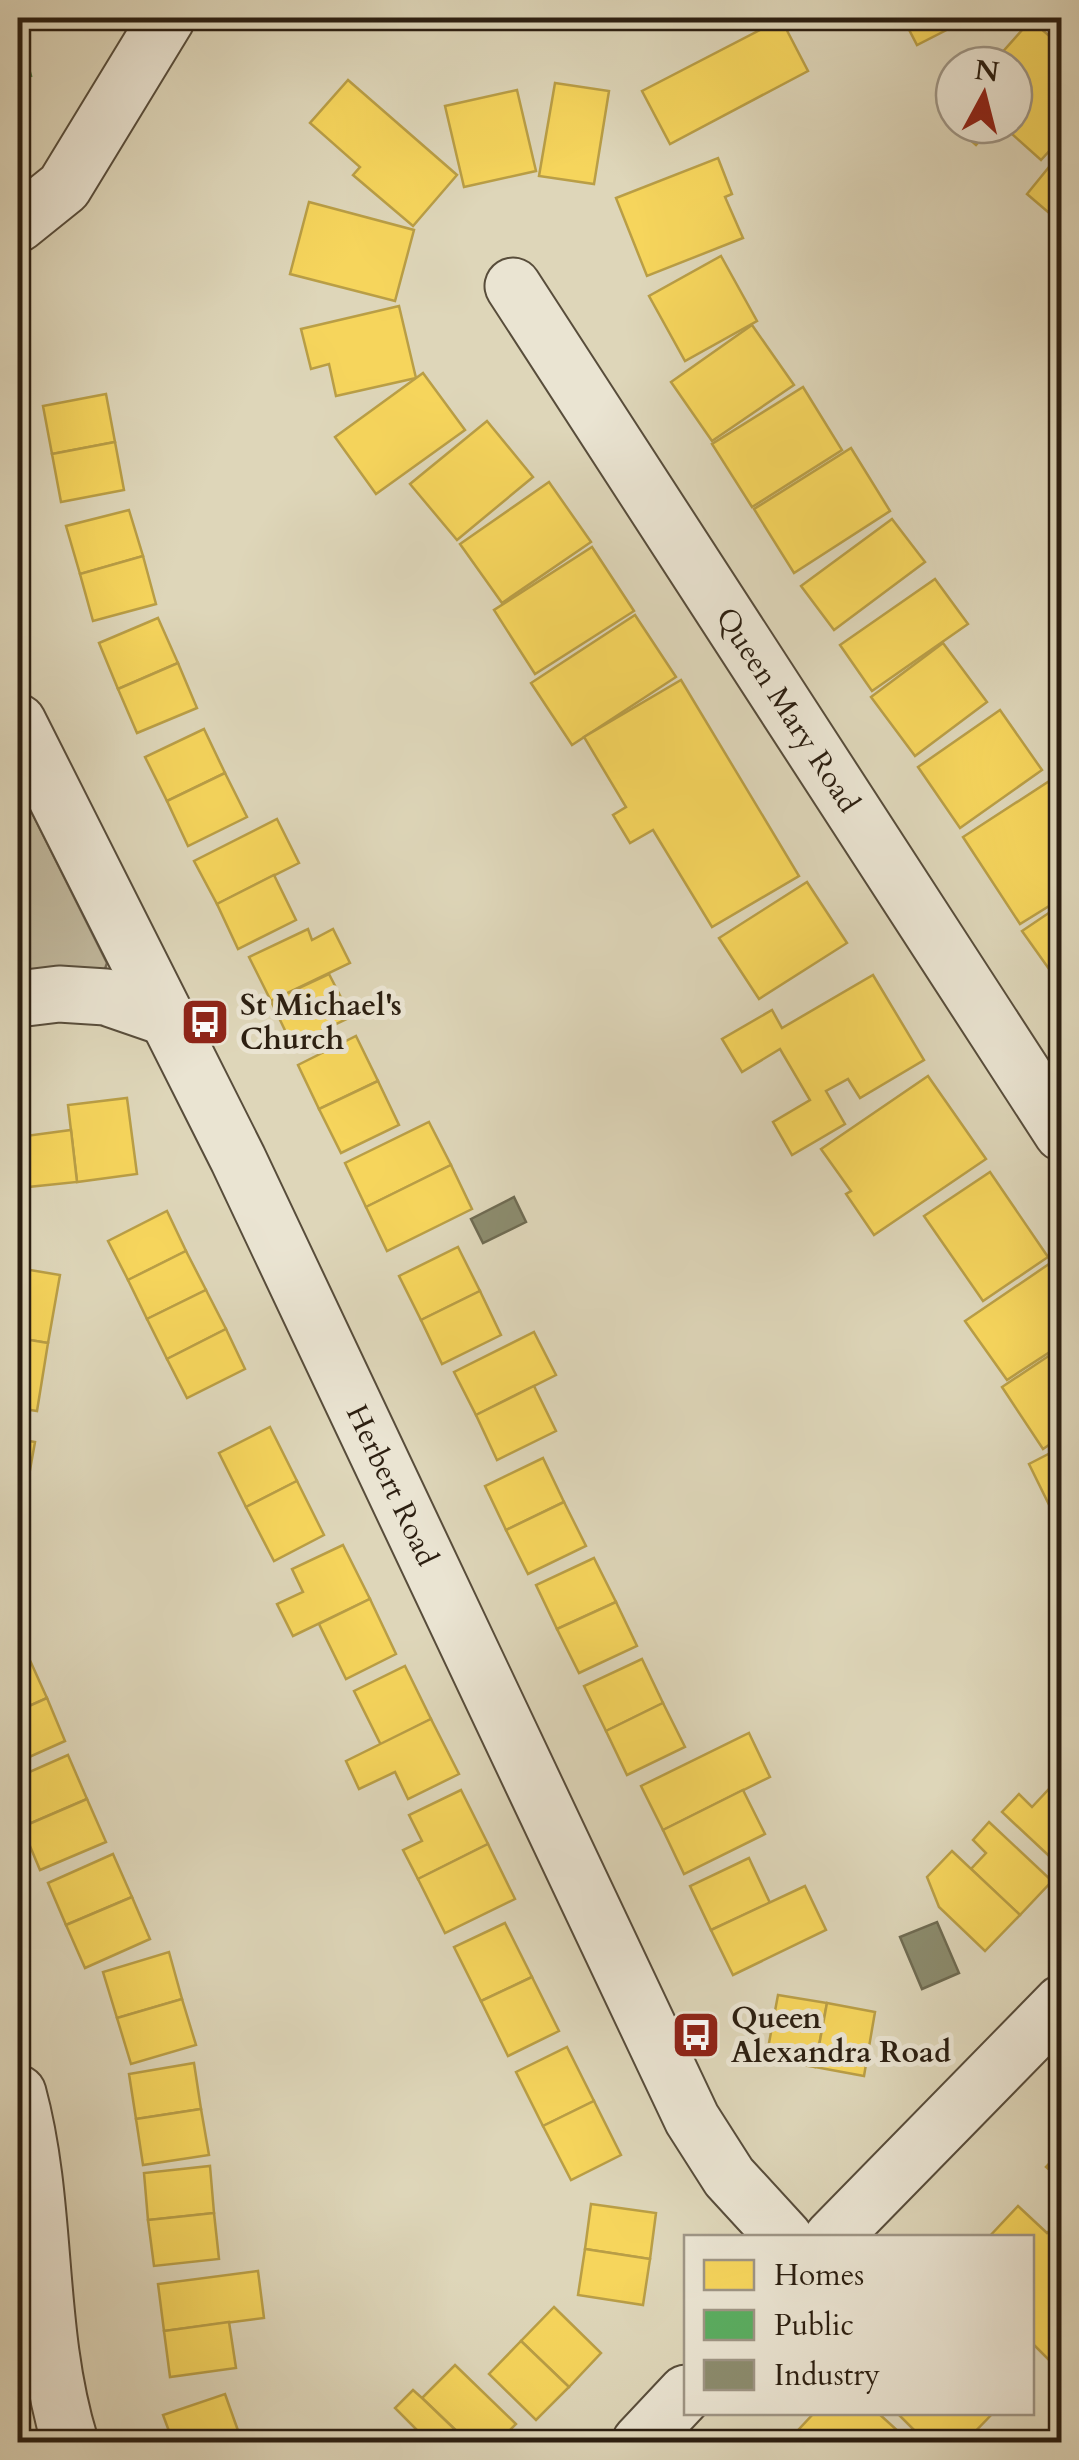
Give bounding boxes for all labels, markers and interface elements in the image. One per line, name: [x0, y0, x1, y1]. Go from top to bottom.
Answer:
north arrow: [934, 45, 1034, 145]
text: N: [973, 51, 1001, 92]
street label: Queen Mary Road: [706, 600, 869, 821]
place label: St Michael's Church: [240, 985, 402, 1060]
bus stop icon: St Michael's Church: [179, 996, 231, 1048]
street label: Herbert Road: [336, 1398, 447, 1573]
place label: Queen Alexandra Road: [731, 1998, 951, 2073]
bus stop icon: Queen Alexandra Road: [670, 2009, 722, 2061]
legend: [684, 2235, 1034, 2415]
text: Homes: [774, 2255, 864, 2296]
text: Public: [774, 2305, 854, 2346]
text: Industry: [774, 2355, 880, 2396]

